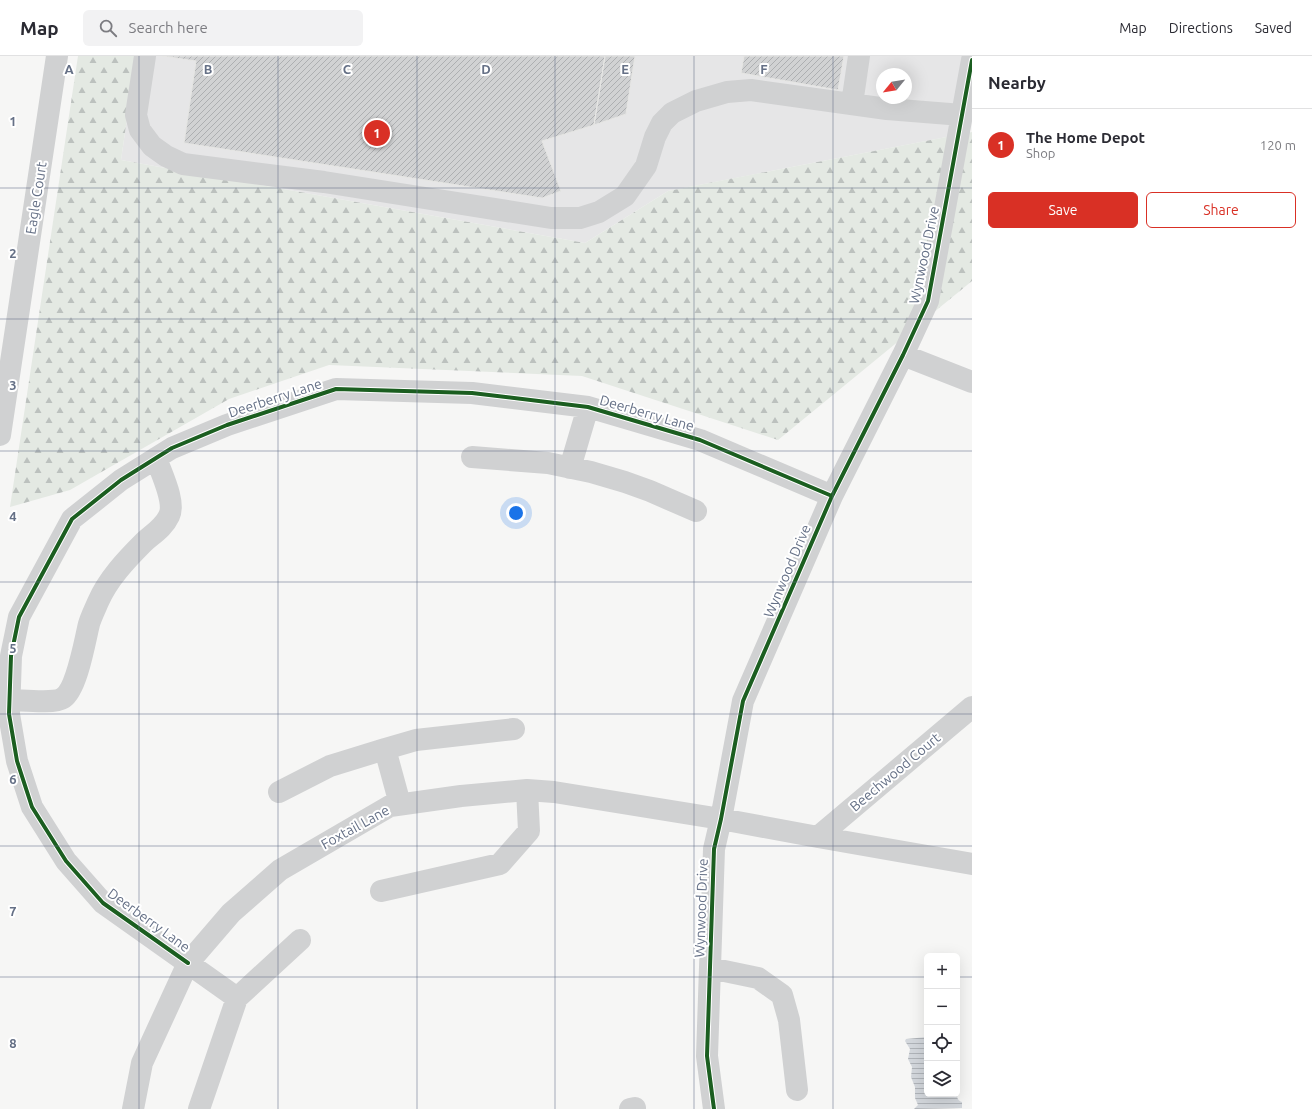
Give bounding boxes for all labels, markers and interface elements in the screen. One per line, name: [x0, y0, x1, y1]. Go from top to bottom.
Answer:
search box: [83, 10, 363, 46]
text: Map: [20, 17, 59, 39]
icon: search: [97, 17, 119, 39]
text: Search here: [129, 19, 208, 36]
text: Map: [1119, 20, 1147, 36]
text: Directions: [1169, 20, 1233, 36]
text: Saved: [1255, 20, 1292, 36]
text: A: [64, 62, 74, 76]
text: B: [204, 62, 213, 76]
text: C: [343, 62, 352, 76]
text: D: [481, 62, 491, 76]
text: E: [621, 62, 629, 76]
text: F: [760, 62, 768, 76]
north arrow: [876, 68, 912, 104]
text: Nearby: [988, 73, 1046, 92]
text: 1: [9, 114, 17, 128]
pin: 1: [364, 118, 390, 148]
text: The Home Depot: [1026, 129, 1145, 146]
text: 1: [997, 138, 1005, 152]
text: 120 m: [1260, 138, 1296, 152]
text: Shop: [1026, 146, 1055, 160]
street label: Eagle Court: [22, 160, 50, 235]
button: Save: [988, 192, 1138, 228]
button: Share: [1146, 192, 1296, 228]
street label: Wynwood Drive: [906, 205, 942, 305]
text: 2: [9, 246, 17, 260]
street label: Deerberry Lane: [226, 375, 324, 421]
text: 3: [9, 378, 17, 392]
street label: Deerberry Lane: [598, 392, 696, 434]
your location: [506, 503, 526, 523]
text: 4: [9, 509, 17, 523]
street label: Wynwood Drive: [760, 522, 814, 620]
text: 5: [9, 641, 17, 655]
street label: Beechwood Court: [847, 729, 944, 814]
text: 6: [9, 772, 17, 786]
street label: Foxtail Lane: [318, 802, 392, 852]
street label: Wynwood Drive: [691, 858, 711, 958]
street label: Deerberry Lane: [105, 885, 193, 955]
text: 7: [9, 904, 17, 918]
map controls: [924, 953, 960, 1097]
button: +: [924, 953, 960, 989]
button: −: [924, 989, 960, 1025]
button: locate: [924, 1025, 960, 1061]
text: 8: [9, 1036, 17, 1050]
button: layers: [924, 1061, 960, 1097]

